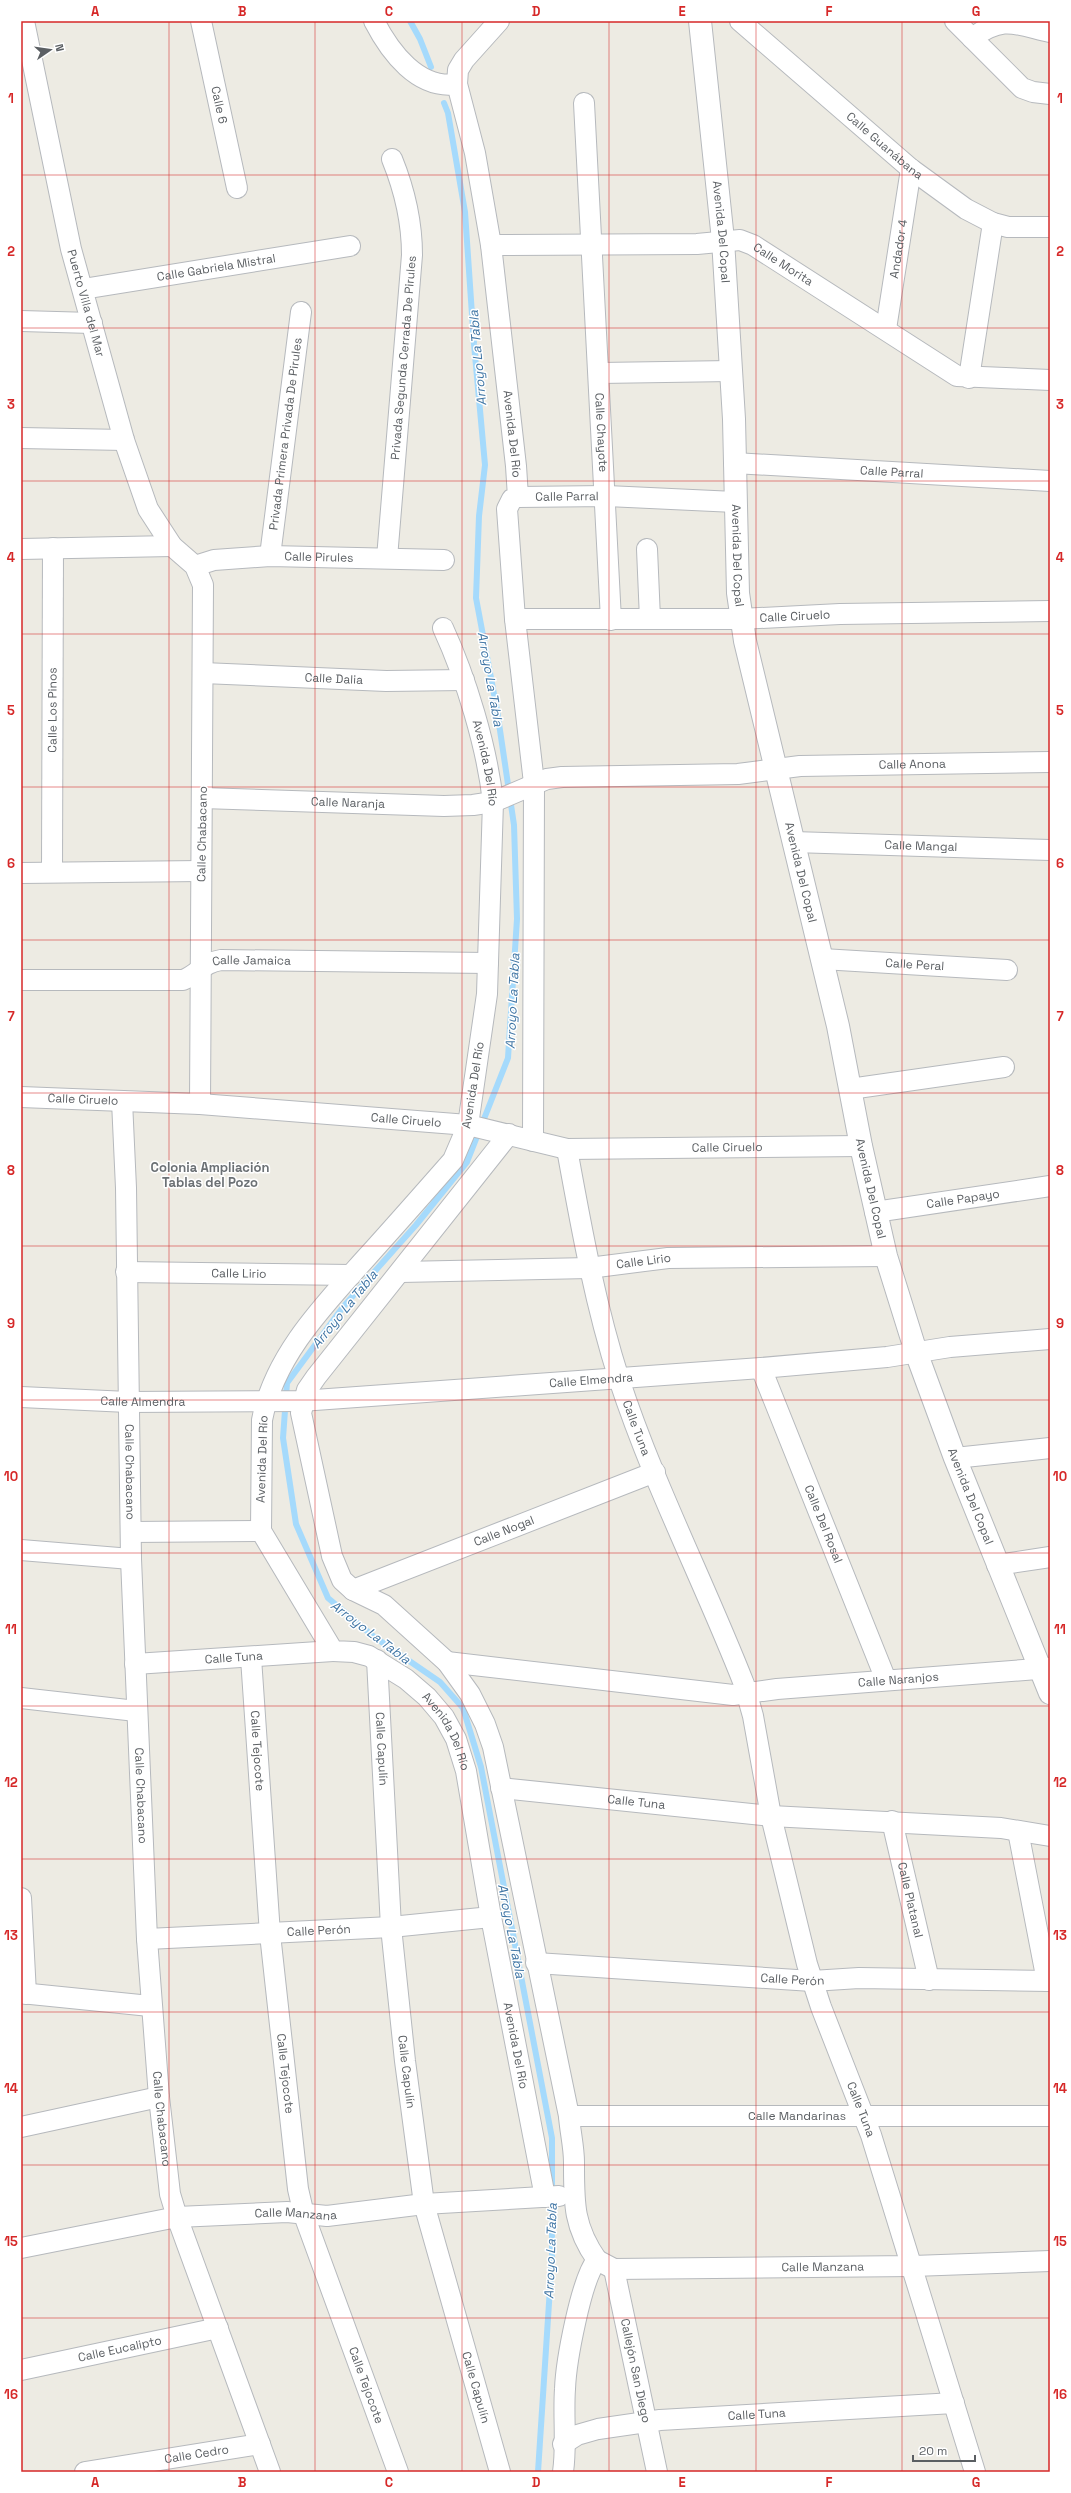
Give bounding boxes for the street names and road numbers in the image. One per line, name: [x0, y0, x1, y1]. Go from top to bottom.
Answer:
street label: Calle 6: [207, 85, 231, 125]
street label: Calle Guanábana: [843, 109, 926, 183]
street label: Avenida Del Copal: [709, 180, 734, 284]
street label: Andador 4: [886, 218, 911, 280]
street label: Calle Morita: [750, 239, 816, 290]
street label: Puerto Villa del Mar: [63, 248, 109, 359]
street label: Calle Gabriela Mistral: [156, 250, 277, 285]
street label: Privada Segunda Cerrada De Pirules: [387, 255, 420, 460]
street label: Privada Primera Privada De Pirules: [265, 337, 306, 531]
street label: Avenida Del Río: [499, 389, 525, 478]
street label: Calle Chayote: [591, 392, 611, 473]
street label: Calle Parral: [860, 462, 924, 482]
street label: Calle Parral: [535, 488, 599, 505]
street label: Avenida Del Copal: [728, 504, 748, 608]
street label: Calle Pirules: [284, 548, 354, 566]
street label: Calle Ciruelo: [759, 606, 831, 626]
street label: Calle Los Pinos: [44, 667, 61, 753]
street label: Calle Dalia: [304, 669, 364, 688]
street label: Avenida Del Río: [469, 718, 501, 806]
street label: Calle Anona: [879, 756, 946, 773]
street label: Calle Chabacano: [193, 786, 211, 882]
street label: Calle Naranja: [311, 794, 385, 812]
street label: Avenida Del Copal: [781, 821, 821, 924]
street label: Calle Mangal: [884, 837, 958, 855]
street label: Calle Jamaica: [210, 952, 291, 970]
street label: Calle Peral: [885, 955, 945, 974]
street label: Avenida Del Río: [458, 1040, 488, 1130]
street label: Calle Ciruelo: [47, 1090, 119, 1109]
street label: Calle Ciruelo: [370, 1109, 442, 1131]
street label: Avenida Del Copal: [852, 1137, 890, 1240]
street label: Calle Ciruelo: [692, 1139, 763, 1156]
street label: Calle Papayo: [925, 1186, 1001, 1212]
street label: Calle Lirio: [615, 1250, 672, 1272]
street label: Calle Lirio: [211, 1265, 267, 1282]
street label: Calle Elmendra: [549, 1369, 634, 1391]
street label: Calle Almendra: [100, 1393, 185, 1410]
street label: Calle Tuna: [619, 1398, 654, 1458]
street label: Avenida Del Río: [252, 1415, 272, 1503]
street label: Calle Chabacano: [121, 1424, 138, 1520]
street label: Avenida Del Copal: [944, 1446, 997, 1547]
street label: Calle Del Rosal: [801, 1482, 846, 1565]
street label: Calle Nogal: [471, 1512, 536, 1550]
street label: Calle Tuna: [204, 1648, 263, 1667]
street label: Calle Naranjos: [857, 1669, 939, 1691]
street label: Avenida Del Río: [419, 1688, 473, 1772]
street label: Calle Tejocote: [247, 1710, 268, 1792]
street label: Calle Capulín: [372, 1712, 392, 1786]
street label: Calle Chabacano: [131, 1747, 151, 1844]
street label: Calle Tuna: [607, 1791, 666, 1813]
street label: Calle Platanal: [894, 1861, 927, 1939]
street label: Calle Perón: [286, 1921, 351, 1940]
street label: Calle Perón: [760, 1970, 825, 1989]
street label: Avenida Del Río: [500, 2001, 532, 2090]
street label: Calle Tejocote: [273, 2033, 298, 2114]
street label: Calle Capulín: [394, 2034, 419, 2109]
street label: Calle Chabacano: [149, 2071, 175, 2168]
street label: Calle Tuna: [843, 2079, 879, 2139]
street label: Calle Mandarinas: [748, 2108, 846, 2124]
street label: Calle Manzana: [254, 2204, 338, 2224]
street label: Calle Manzana: [781, 2258, 864, 2275]
street label: Callejón San Diego: [617, 2317, 654, 2424]
street label: Calle Eucalipto: [77, 2332, 163, 2366]
street label: Calle Tejocote: [345, 2345, 388, 2426]
street label: Calle Capulín: [458, 2350, 494, 2425]
street label: Calle Tuna: [727, 2405, 786, 2424]
street label: Calle Cedro: [163, 2441, 230, 2467]

